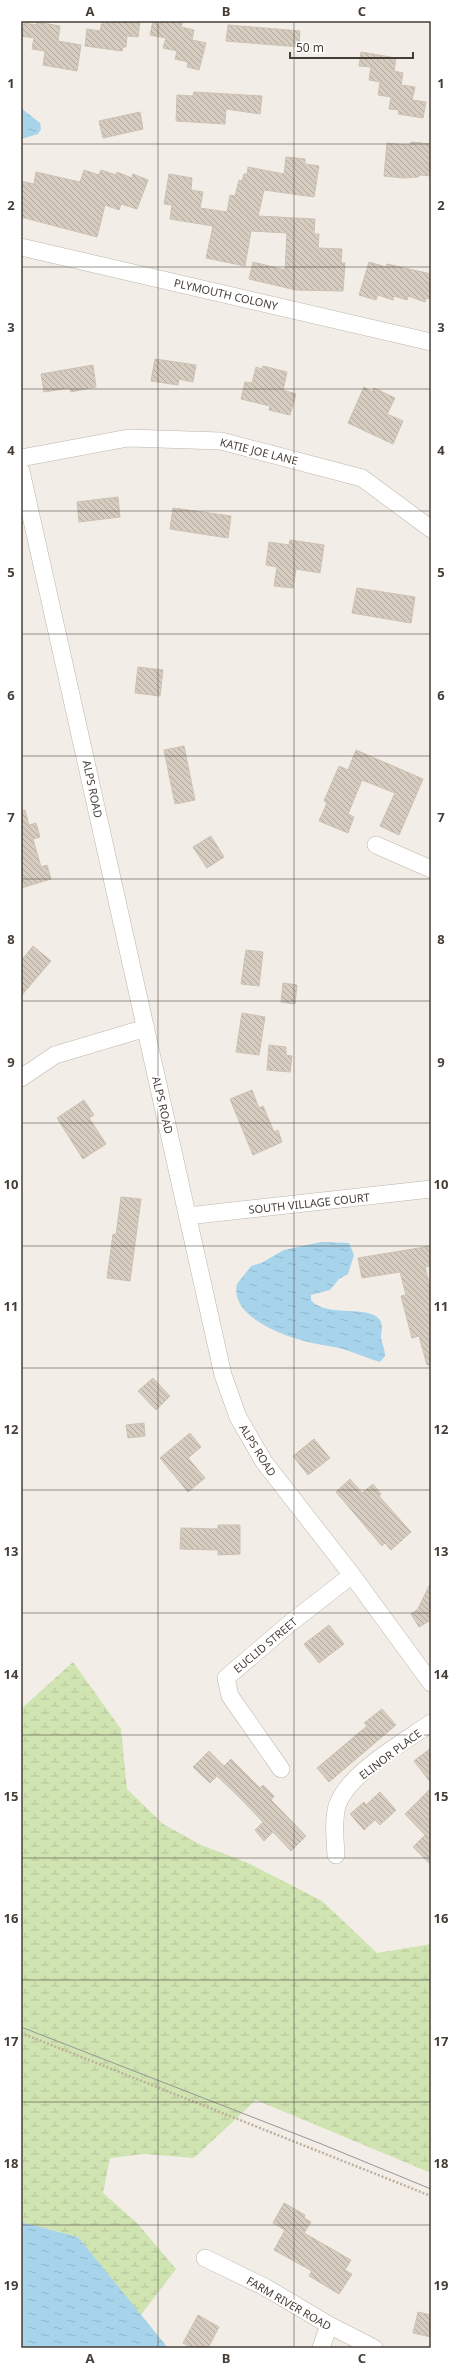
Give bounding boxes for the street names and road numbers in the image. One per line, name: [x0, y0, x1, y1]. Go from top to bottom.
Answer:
street label: PLYMOUTH COLONY: [173, 275, 280, 313]
street label: KATIE JOE LANE: [219, 434, 299, 468]
street label: ALPS ROAD: [80, 759, 106, 819]
street label: ALPS ROAD: [149, 1075, 177, 1135]
street label: SOUTH VILLAGE COURT: [248, 1189, 370, 1217]
street label: ALPS ROAD: [236, 1421, 280, 1479]
street label: EUCLID STREET: [230, 1614, 300, 1676]
street label: ELINOR PLACE: [356, 1726, 424, 1782]
street label: FARM RIVER ROAD: [244, 2273, 334, 2333]

